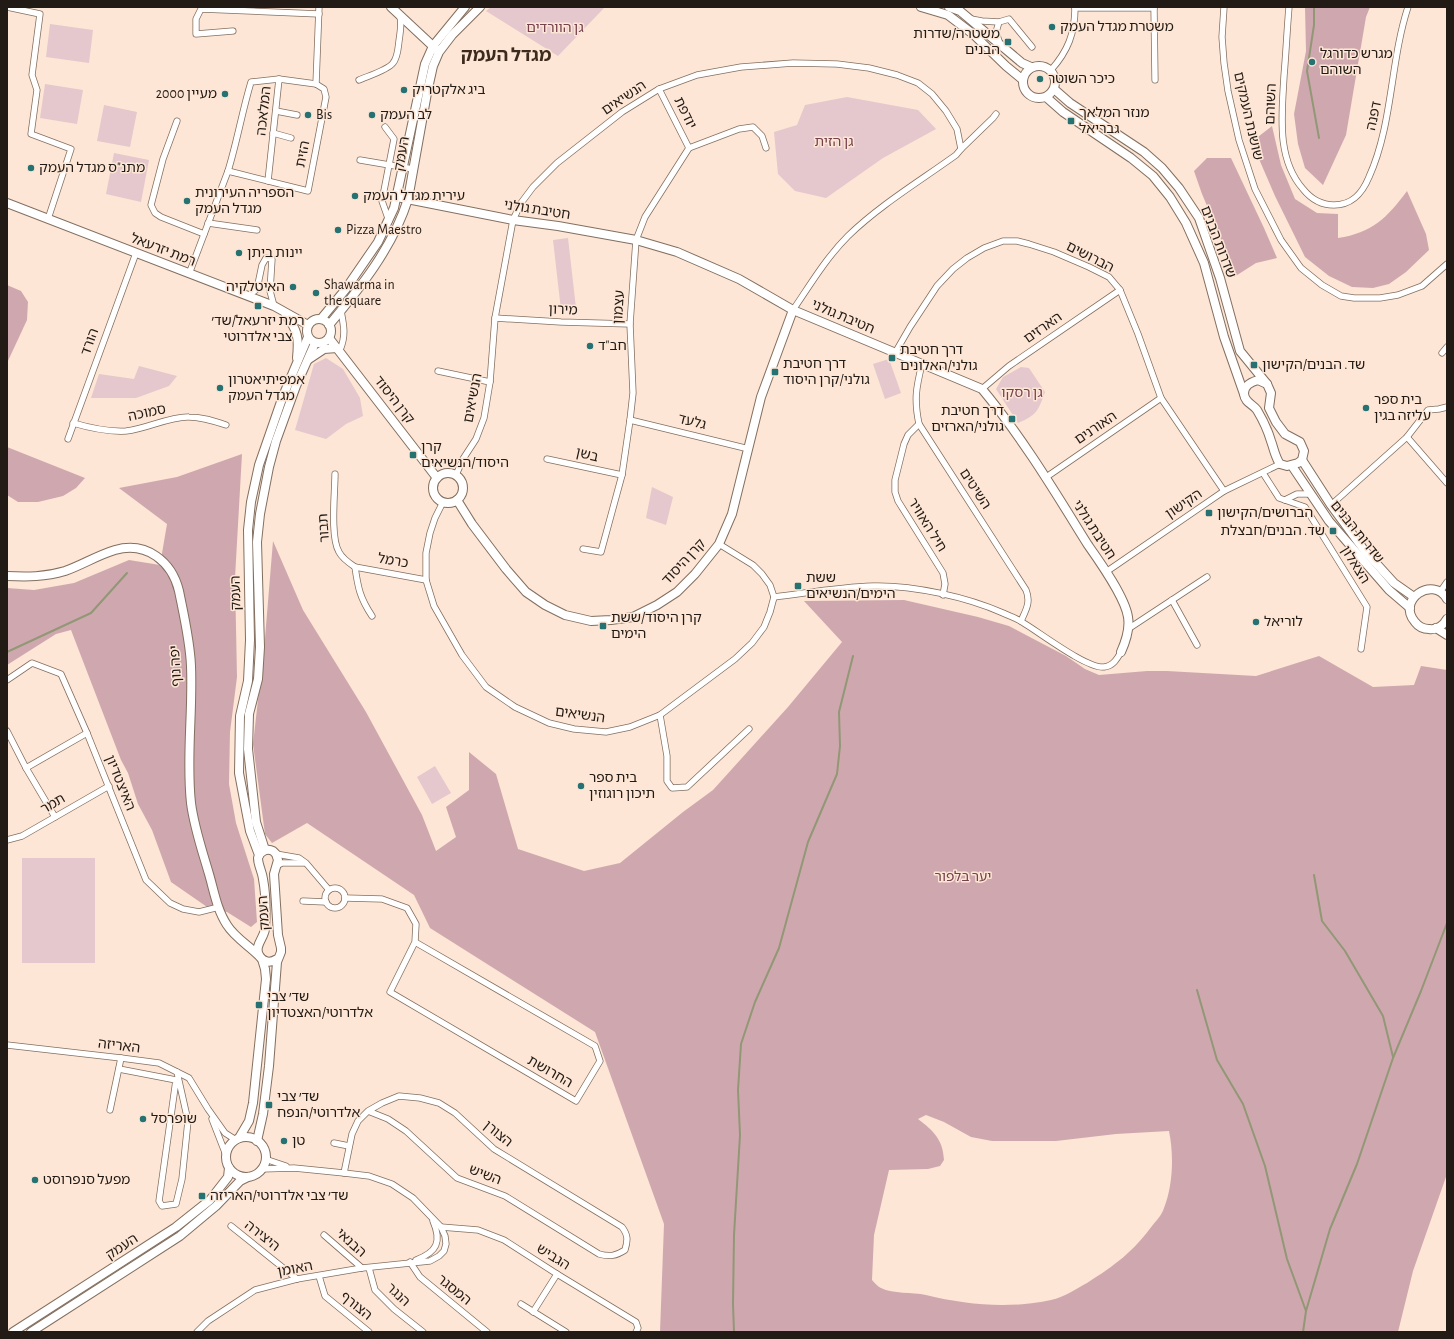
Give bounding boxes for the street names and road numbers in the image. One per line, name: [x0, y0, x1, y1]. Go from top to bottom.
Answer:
street label: שושנת העמקים: [1231, 70, 1265, 162]
street label: הנשיאים: [599, 78, 649, 118]
street label: השוהם: [1263, 83, 1279, 125]
street label: המלאכה: [254, 85, 274, 137]
street label: יודפת: [671, 95, 699, 131]
street label: דפנה: [1364, 100, 1384, 132]
street label: העמק: [392, 135, 412, 173]
street label: הזית: [294, 139, 312, 169]
street label: חטיבת גולני: [503, 198, 571, 222]
street label: שדרות הבנים: [1198, 204, 1238, 280]
street label: רמת יזרעאל: [128, 231, 198, 269]
street label: הברושים: [1064, 239, 1116, 275]
street label: עצמון: [611, 290, 627, 324]
street label: חטיבת גולני: [809, 297, 877, 337]
street label: מירון: [548, 302, 578, 318]
street label: הארזים: [1021, 310, 1065, 346]
street label: הורד: [79, 327, 101, 357]
street label: הנשיאים: [461, 372, 485, 424]
street label: קרן היסוד: [371, 373, 417, 427]
street label: סמוכה: [127, 402, 167, 424]
street label: האורנים: [1072, 409, 1120, 447]
street label: גלעד: [677, 412, 707, 432]
street label: בשן: [574, 446, 600, 464]
street label: השיטים: [957, 466, 993, 512]
street label: הקישון: [1163, 487, 1205, 521]
street label: חיל האוויר: [905, 496, 949, 554]
street label: חטיבת גולני: [1070, 498, 1118, 562]
street label: שדרות הבנים: [1328, 498, 1386, 566]
street label: תבור: [316, 513, 332, 543]
street label: קרן היסוד: [660, 536, 709, 587]
street label: הצאלון: [1338, 544, 1372, 586]
street label: כרמל: [377, 551, 409, 571]
street label: העמק: [229, 575, 243, 611]
street label: יפה נוף: [168, 645, 184, 687]
street label: הנשיאים: [554, 705, 606, 725]
street label: האיצטדיון: [103, 753, 137, 813]
street label: תמר: [38, 792, 68, 816]
street label: העמק: [256, 895, 272, 931]
street label: האריזה: [97, 1036, 141, 1056]
street label: החרושת: [525, 1054, 575, 1090]
street label: הצורן: [481, 1118, 515, 1150]
street label: השיש: [467, 1162, 503, 1188]
street label: היצירה: [242, 1218, 282, 1254]
street label: הבנאי: [333, 1226, 369, 1260]
street label: העמק: [103, 1232, 141, 1262]
street label: הגביש: [534, 1241, 572, 1273]
street label: האומן: [276, 1259, 314, 1279]
street label: המסגר: [434, 1272, 474, 1308]
street label: הנגר: [383, 1281, 413, 1309]
street label: הצורף: [338, 1289, 374, 1323]

